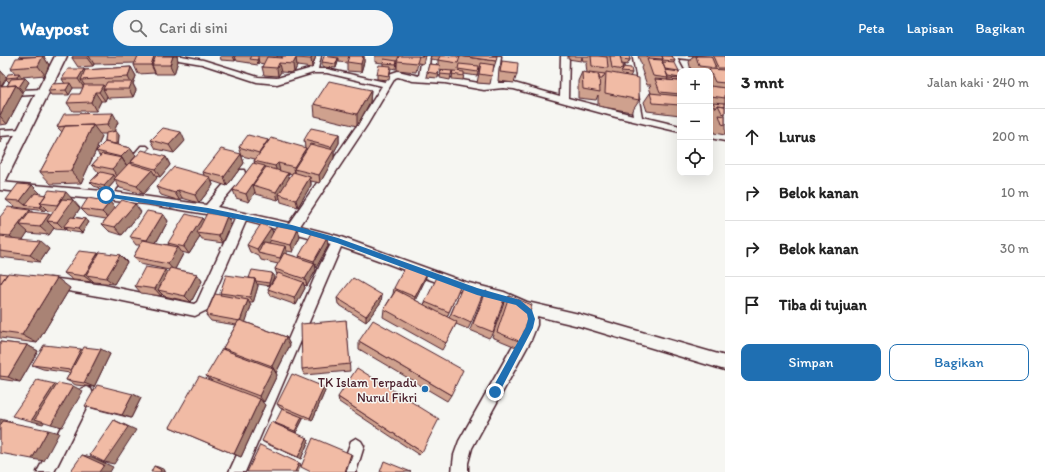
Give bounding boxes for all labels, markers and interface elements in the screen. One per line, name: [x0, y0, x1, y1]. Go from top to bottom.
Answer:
search box: [113, 10, 393, 46]
text: Waypost: [20, 17, 89, 40]
icon: search: [127, 17, 149, 39]
text: Cari di sini: [159, 19, 228, 37]
text: Peta: [858, 20, 885, 37]
text: Lapisan: [907, 20, 954, 37]
text: Bagikan: [976, 20, 1025, 37]
map controls: [677, 68, 713, 176]
button: +: [677, 68, 713, 104]
text: 3 mnt: [741, 72, 784, 92]
text: Jalan kaki · 240 m: [927, 75, 1029, 90]
button: −: [677, 104, 713, 140]
icon: ahead: [741, 126, 763, 148]
text: Lurus: [779, 128, 816, 146]
text: 200 m: [992, 129, 1029, 144]
button: locate: [677, 140, 713, 176]
icon: right: [741, 182, 763, 204]
text: Belok kanan: [779, 184, 859, 202]
text: 10 m: [1001, 185, 1029, 200]
route start: [97, 186, 115, 204]
icon: right: [741, 238, 763, 260]
text: Belok kanan: [779, 240, 859, 258]
text: 30 m: [1000, 241, 1029, 256]
icon: arrive: [741, 294, 763, 316]
text: Tiba di tujuan: [779, 296, 867, 314]
button: Simpan: [741, 344, 881, 381]
button: Bagikan: [889, 344, 1029, 381]
place label: TK Islam Terpadu Nurul Fikri: [318, 375, 417, 405]
route end: [486, 383, 504, 401]
marker: TK Islam Terpadu Nurul Fikri: [420, 384, 430, 394]

